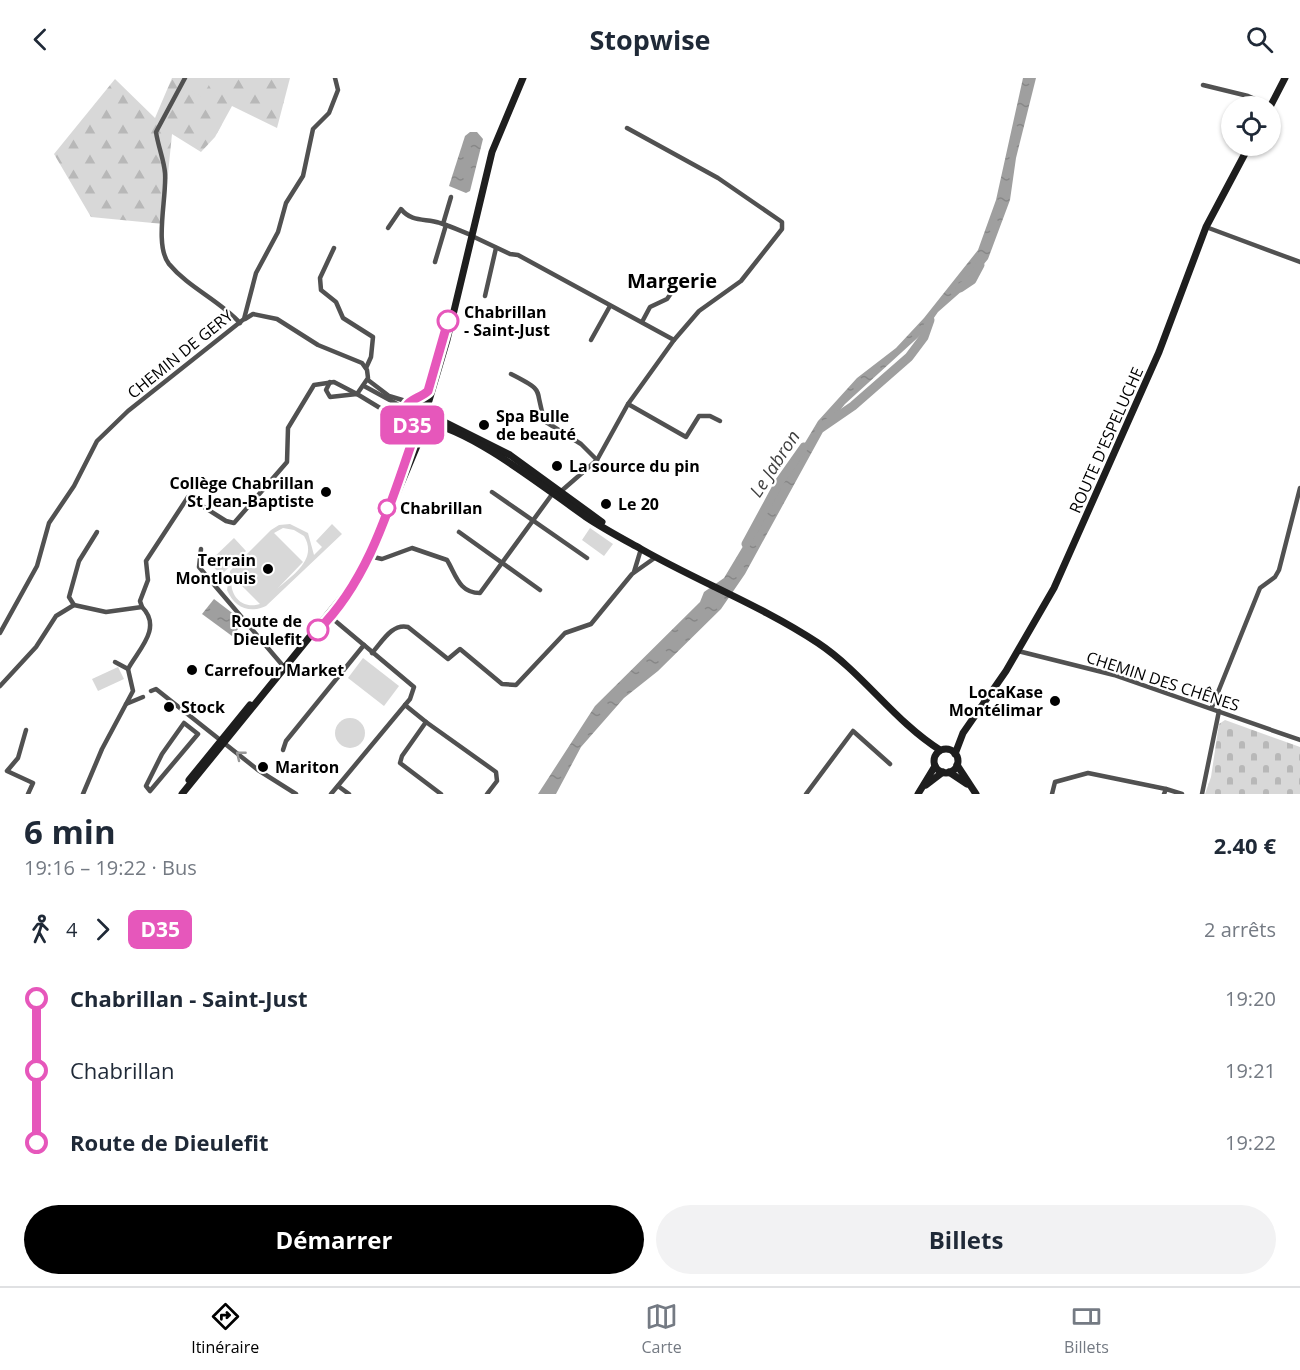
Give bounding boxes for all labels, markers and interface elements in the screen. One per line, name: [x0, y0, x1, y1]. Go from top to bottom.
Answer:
text: Stopwise: [589, 21, 711, 58]
icon: back: [24, 23, 57, 56]
icon: search: [1243, 23, 1276, 56]
map controls: [1221, 96, 1281, 156]
button: locate: [1221, 96, 1281, 156]
district label: Margerie: [627, 267, 717, 294]
place label: Chabrillan - Saint-Just: [464, 301, 550, 341]
street label: CHEMIN DE GERY: [123, 305, 237, 403]
marker: Chabrillan - Saint-Just: [437, 310, 459, 332]
street label: ROUTE D'ESPELUCHE: [1064, 363, 1148, 517]
place label: Spa Bulle de beauté: [496, 405, 576, 445]
line badge: D35: [378, 406, 446, 444]
text: D35: [392, 411, 432, 439]
marker: Spa Bulle de beauté: [477, 418, 491, 432]
water label: Le Jabron: [744, 425, 805, 502]
place label: La source du pin: [569, 455, 700, 477]
marker: La source du pin: [550, 459, 564, 473]
place label: Collège Chabrillan St Jean-Baptiste: [169, 472, 314, 512]
marker: Collège Chabrillan St Jean-Baptiste: [319, 485, 333, 499]
place label: Le 20: [618, 493, 659, 515]
place label: Chabrillan: [400, 497, 483, 519]
marker: Le 20: [599, 497, 613, 511]
marker: Chabrillan: [378, 499, 396, 517]
place label: Terrain Montlouis: [175, 549, 256, 589]
marker: Terrain Montlouis: [261, 562, 275, 576]
place label: Route de Dieulefit: [231, 610, 302, 650]
marker: Route de Dieulefit: [307, 619, 329, 641]
street label: CHEMIN DES CHÊNES: [1084, 646, 1243, 716]
place label: Carrefour Market: [204, 659, 344, 681]
marker: Carrefour Market: [185, 663, 199, 677]
place label: LocaKase Montélimar: [949, 681, 1043, 721]
marker: LocaKase Montélimar: [1048, 694, 1062, 708]
place label: Stock: [181, 696, 225, 718]
marker: Stock: [162, 700, 176, 714]
one-way arrow: [236, 752, 247, 763]
place label: Mariton: [275, 756, 339, 778]
marker: Mariton: [256, 760, 270, 774]
text: 6 min: [24, 809, 116, 854]
text: 2.40 €: [1214, 830, 1276, 860]
text: 19:16 – 19:22 · Bus: [24, 854, 197, 881]
icon: walk: [24, 913, 57, 946]
icon: forward: [86, 913, 119, 946]
text: D35: [140, 915, 180, 943]
text: 4: [66, 916, 77, 943]
text: 2 arrêts: [1204, 916, 1276, 943]
text: Chabrillan - Saint-Just: [70, 983, 308, 1013]
text: 19:20: [1225, 985, 1276, 1012]
text: Chabrillan: [70, 1055, 174, 1085]
text: 19:21: [1225, 1057, 1276, 1084]
text: Route de Dieulefit: [70, 1127, 268, 1157]
text: 19:22: [1225, 1129, 1276, 1156]
button: Démarrer: [24, 1205, 644, 1274]
button: Billets: [656, 1205, 1276, 1274]
tab: Itinéraire: [191, 1300, 259, 1358]
tab: Carte: [642, 1300, 682, 1358]
tab: Billets: [1064, 1300, 1109, 1358]

